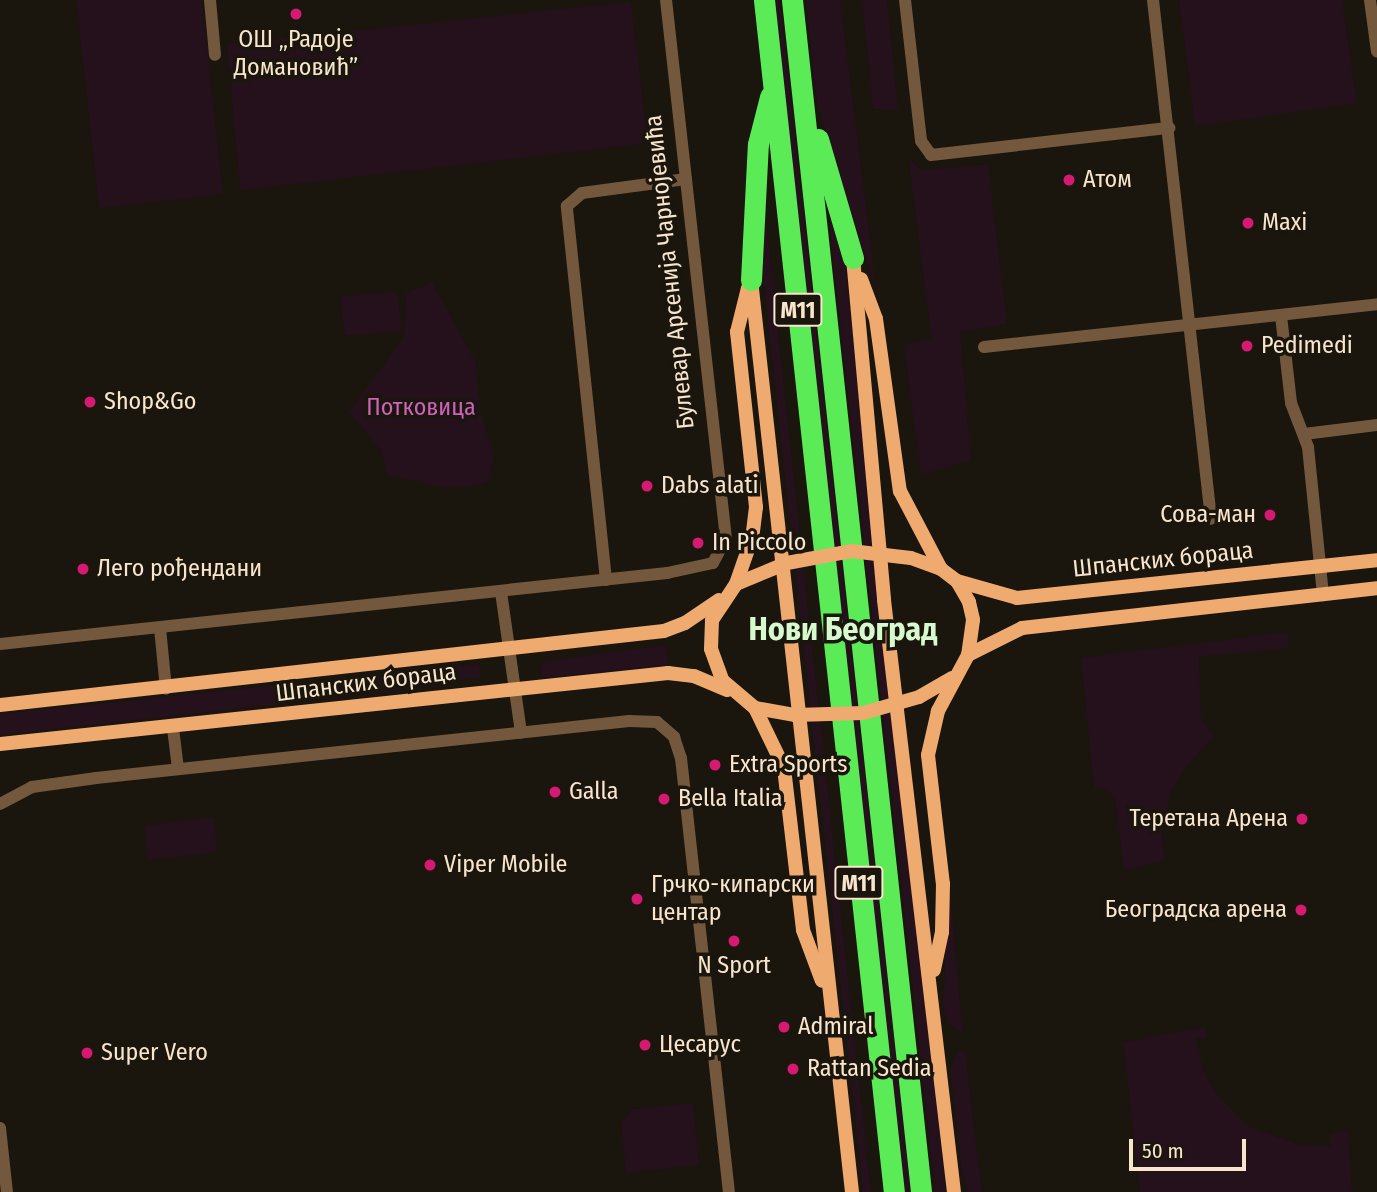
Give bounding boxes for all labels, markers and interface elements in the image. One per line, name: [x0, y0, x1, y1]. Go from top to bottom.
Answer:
marker: ОШ „Радоје Домановић”: [288, 6, 304, 22]
place label: ОШ „Радоје Домановић”: [234, 26, 358, 82]
street label: Булевар Арсенија Чарнојевића: [639, 113, 701, 431]
place label: Атом: [1083, 166, 1132, 194]
marker: Атом: [1061, 172, 1077, 188]
place label: Maxi: [1262, 209, 1307, 237]
marker: Maxi: [1240, 215, 1256, 231]
road number: M11: [772, 290, 824, 330]
place label: Pedimedi: [1261, 332, 1353, 360]
marker: Pedimedi: [1239, 338, 1255, 354]
place label: Shop&Go: [104, 388, 196, 416]
marker: Shop&Go: [82, 394, 98, 410]
park label: Потковица: [366, 394, 476, 422]
place label: Dabs alati: [661, 472, 759, 500]
marker: Dabs alati: [639, 478, 655, 494]
place label: Сова-ман: [1160, 501, 1256, 529]
marker: Сова-ман: [1262, 507, 1278, 523]
place label: In Piccolo: [712, 529, 806, 557]
marker: In Piccolo: [690, 535, 706, 551]
street label: Шпанских бораца: [1071, 536, 1255, 584]
place label: Лего рођендани: [97, 555, 262, 583]
marker: Лего рођендани: [75, 561, 91, 577]
district label: Нови Београд: [749, 610, 937, 648]
street label: Шпанских бораца: [274, 658, 458, 708]
place label: Extra Sports: [729, 751, 847, 779]
marker: Extra Sports: [707, 757, 723, 773]
place label: Galla: [569, 778, 619, 806]
marker: Galla: [547, 784, 563, 800]
place label: Bella Italia: [678, 785, 783, 813]
marker: Bella Italia: [656, 791, 672, 807]
place label: Теретана Арена: [1130, 805, 1288, 833]
marker: Теретана Арена: [1294, 811, 1310, 827]
place label: Viper Mobile: [444, 851, 567, 879]
marker: Viper Mobile: [422, 857, 438, 873]
road number: M11: [833, 863, 885, 902]
place label: Грчко-кипарски центар: [651, 871, 815, 927]
marker: Грчко-кипарски центар: [629, 891, 645, 907]
place label: Београдска арена: [1105, 896, 1287, 924]
marker: Београдска арена: [1293, 902, 1309, 918]
marker: N Sport: [726, 933, 742, 949]
place label: N Sport: [697, 952, 771, 980]
place label: Admiral: [798, 1013, 873, 1041]
marker: Admiral: [776, 1019, 792, 1035]
place label: Цесарус: [659, 1031, 741, 1059]
marker: Цесарус: [637, 1037, 653, 1053]
place label: Super Vero: [101, 1039, 208, 1067]
marker: Super Vero: [79, 1045, 95, 1061]
place label: Rattan Sedia: [807, 1055, 932, 1083]
marker: Rattan Sedia: [785, 1061, 801, 1077]
scale bar: [1132, 1126, 1249, 1170]
text: 50 m: [1142, 1138, 1184, 1164]

